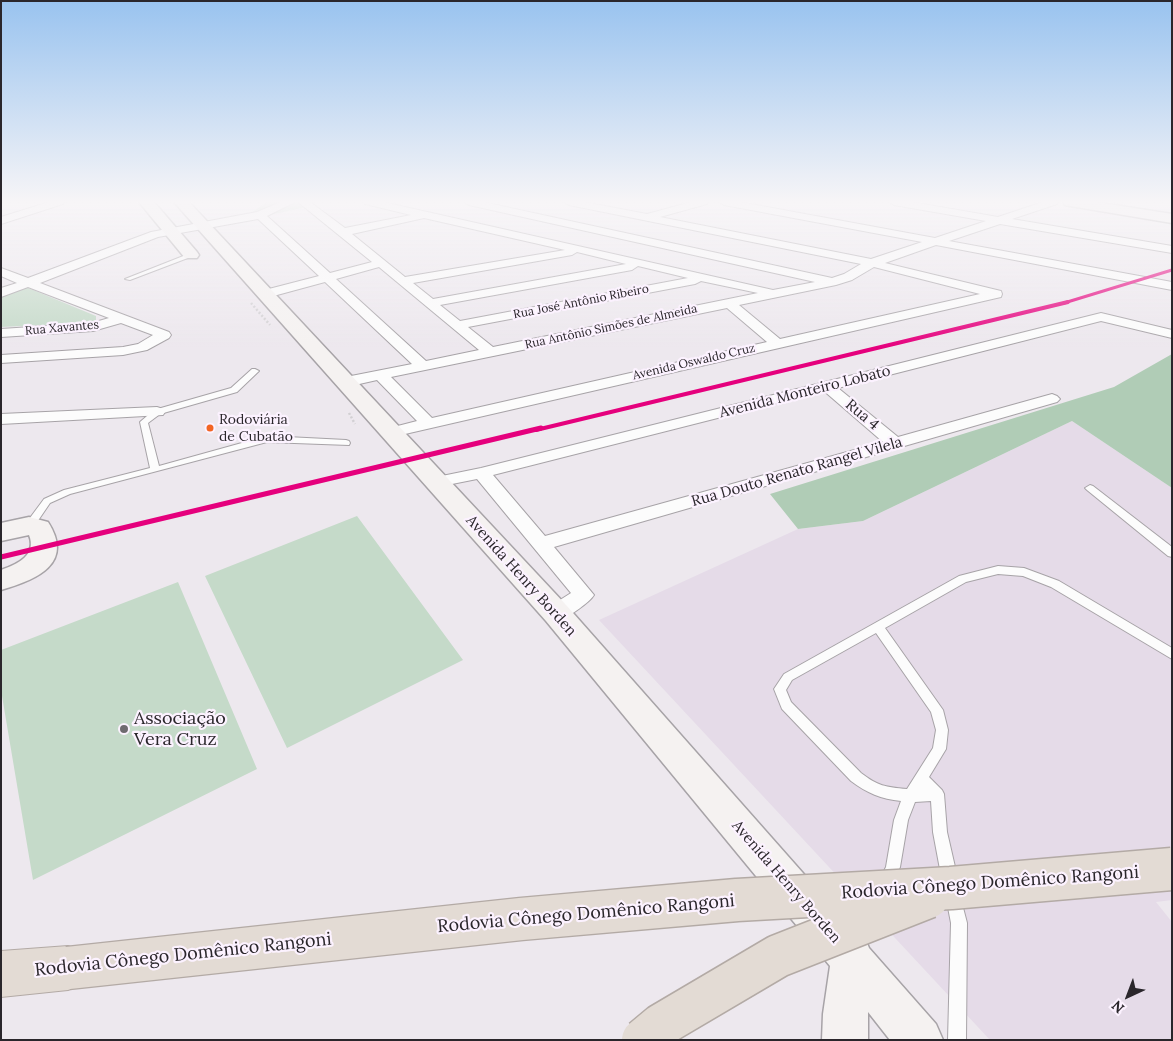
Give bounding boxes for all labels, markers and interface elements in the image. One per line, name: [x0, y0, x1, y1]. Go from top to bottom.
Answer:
street label: Rua José Antônio Ribeiro: [512, 282, 650, 322]
street label: Rua Antônio Simões de Almeida: [523, 302, 699, 352]
street label: Rua Xavantes: [24, 318, 100, 338]
street label: Avenida Oswaldo Cruz: [631, 341, 757, 383]
street label: Avenida Monteiro Lobato: [718, 362, 892, 422]
street label: Rua 4: [842, 396, 882, 434]
place label: Rodoviária de Cubatão: [219, 412, 293, 444]
marker: Rodoviária de Cubatão: [205, 423, 215, 433]
street label: Rua Douto Renato Rangel Vilela: [689, 433, 905, 511]
street label: Avenida Henry Borden: [462, 512, 580, 640]
place label: Associação Vera Cruz: [134, 708, 226, 751]
marker: Associação Vera Cruz: [118, 723, 130, 735]
street label: Avenida Henry Borden: [728, 817, 844, 947]
street label: Rodovia Cônego Domênico Rangoni: [840, 862, 1140, 904]
street label: Rodovia Cônego Domênico Rangoni: [436, 890, 736, 938]
street label: Rodovia Cônego Domênico Rangoni: [33, 929, 333, 981]
north arrow: [1103, 971, 1153, 1021]
text: N: [1108, 997, 1128, 1017]

